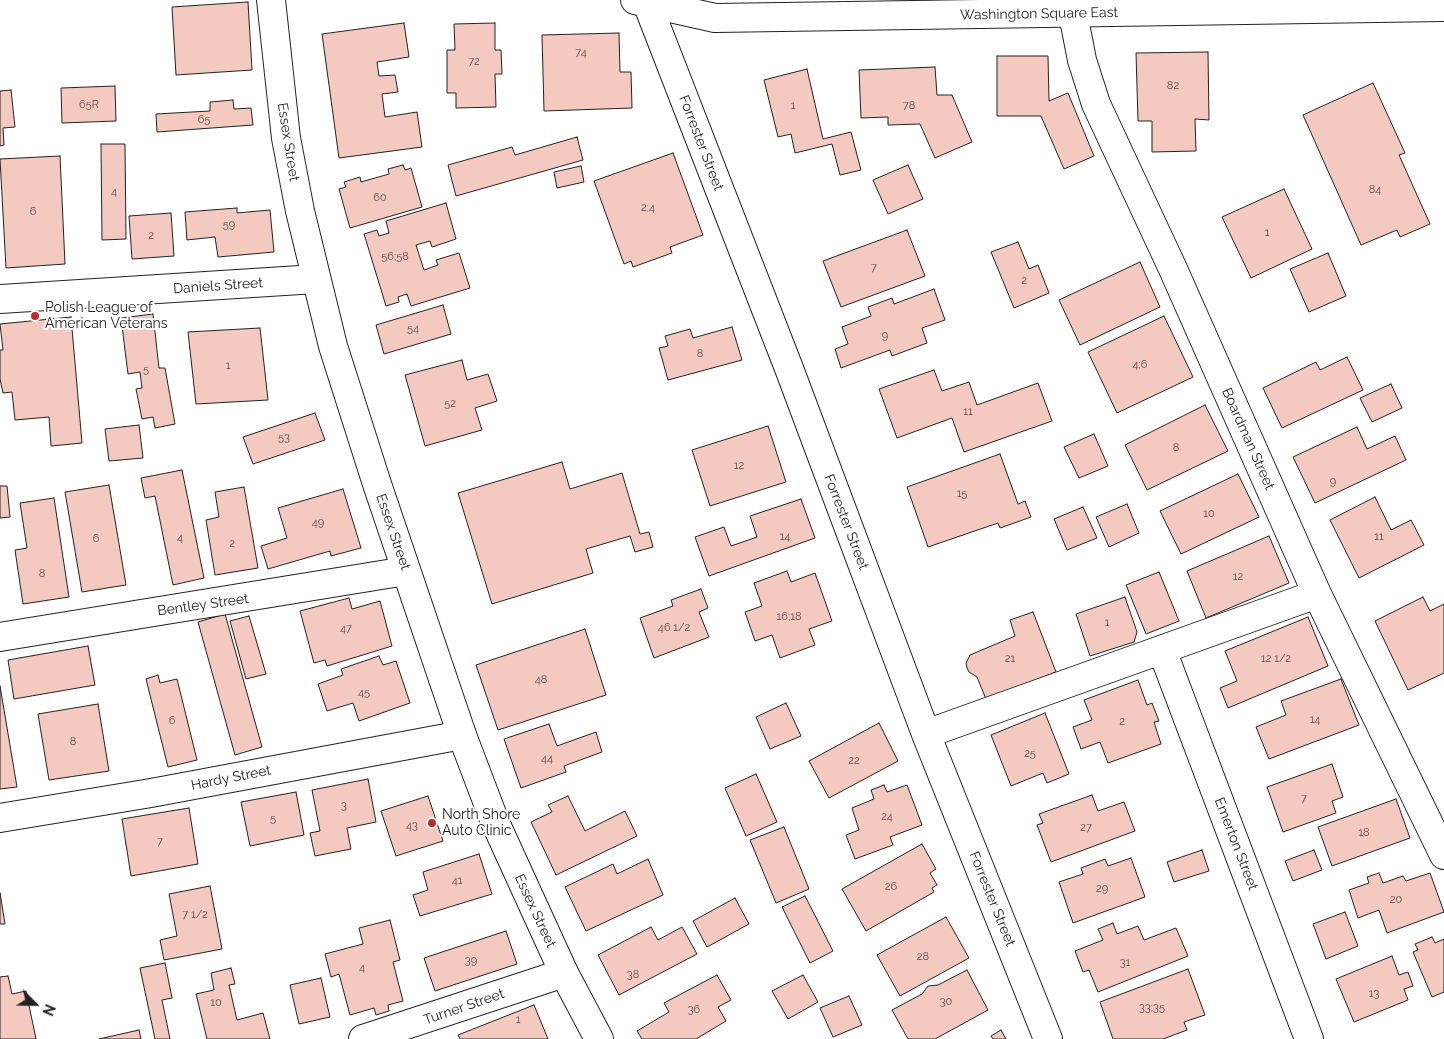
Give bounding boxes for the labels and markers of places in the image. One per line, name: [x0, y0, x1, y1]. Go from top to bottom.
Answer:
place label: Polish League of American Veterans: [45, 300, 168, 332]
marker: Polish League of American Veterans: [29, 310, 41, 322]
place label: North Shore Auto Clinic: [442, 807, 520, 840]
marker: North Shore Auto Clinic: [426, 817, 438, 829]

